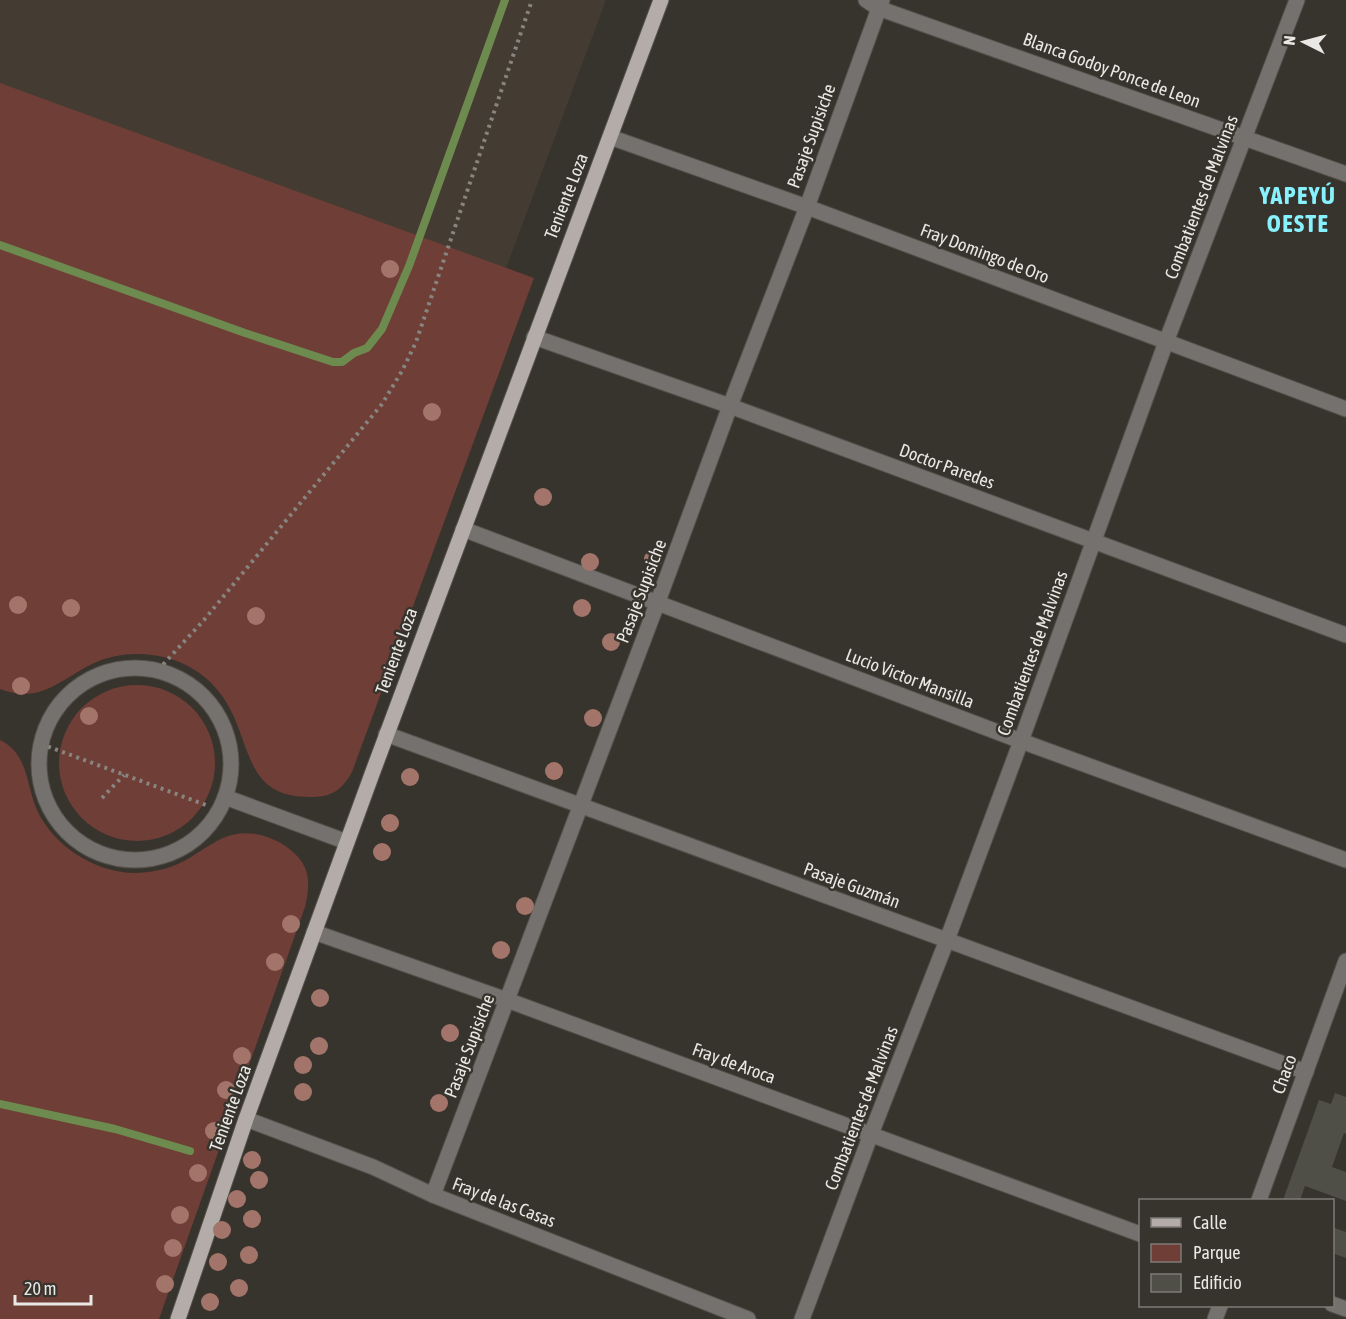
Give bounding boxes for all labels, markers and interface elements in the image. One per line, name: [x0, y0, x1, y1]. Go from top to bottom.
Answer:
north arrow: [1274, 12, 1334, 72]
street label: Blanca Godoy Ponce de Leon: [1020, 28, 1204, 112]
text: N: [1280, 35, 1299, 46]
street label: Pasaje Supisiche: [782, 81, 840, 191]
street label: Combatientes de Malvinas: [1160, 112, 1242, 282]
street label: Teniente Loza: [540, 150, 592, 242]
district label: YAPEYÚ OESTE: [1258, 182, 1337, 237]
street label: Fray Domingo de Oro: [918, 219, 1052, 287]
street label: Doctor Paredes: [897, 439, 997, 493]
street label: Pasaje Supisiche: [612, 536, 670, 646]
street label: Combatientes de Malvinas: [992, 568, 1072, 738]
street label: Teniente Loza: [371, 605, 421, 697]
street label: Lucio Victor Mansilla: [843, 644, 977, 712]
street label: Pasaje Guzmán: [801, 858, 903, 912]
street label: Pasaje Supisiche: [440, 991, 498, 1101]
street label: Combatientes de Malvinas: [820, 1023, 902, 1193]
street label: Fray de Aroca: [690, 1038, 778, 1088]
street label: Chaco: [1267, 1051, 1301, 1097]
street label: Teniente Loza: [205, 1062, 255, 1154]
street label: Fray de las Casas: [449, 1173, 559, 1231]
legend: [1139, 1199, 1334, 1307]
text: Calle: [1193, 1212, 1227, 1233]
text: Parque: [1193, 1242, 1241, 1263]
scale bar: [15, 1268, 92, 1306]
text: Edificio: [1193, 1272, 1242, 1293]
text: 20 m: [24, 1278, 56, 1299]

